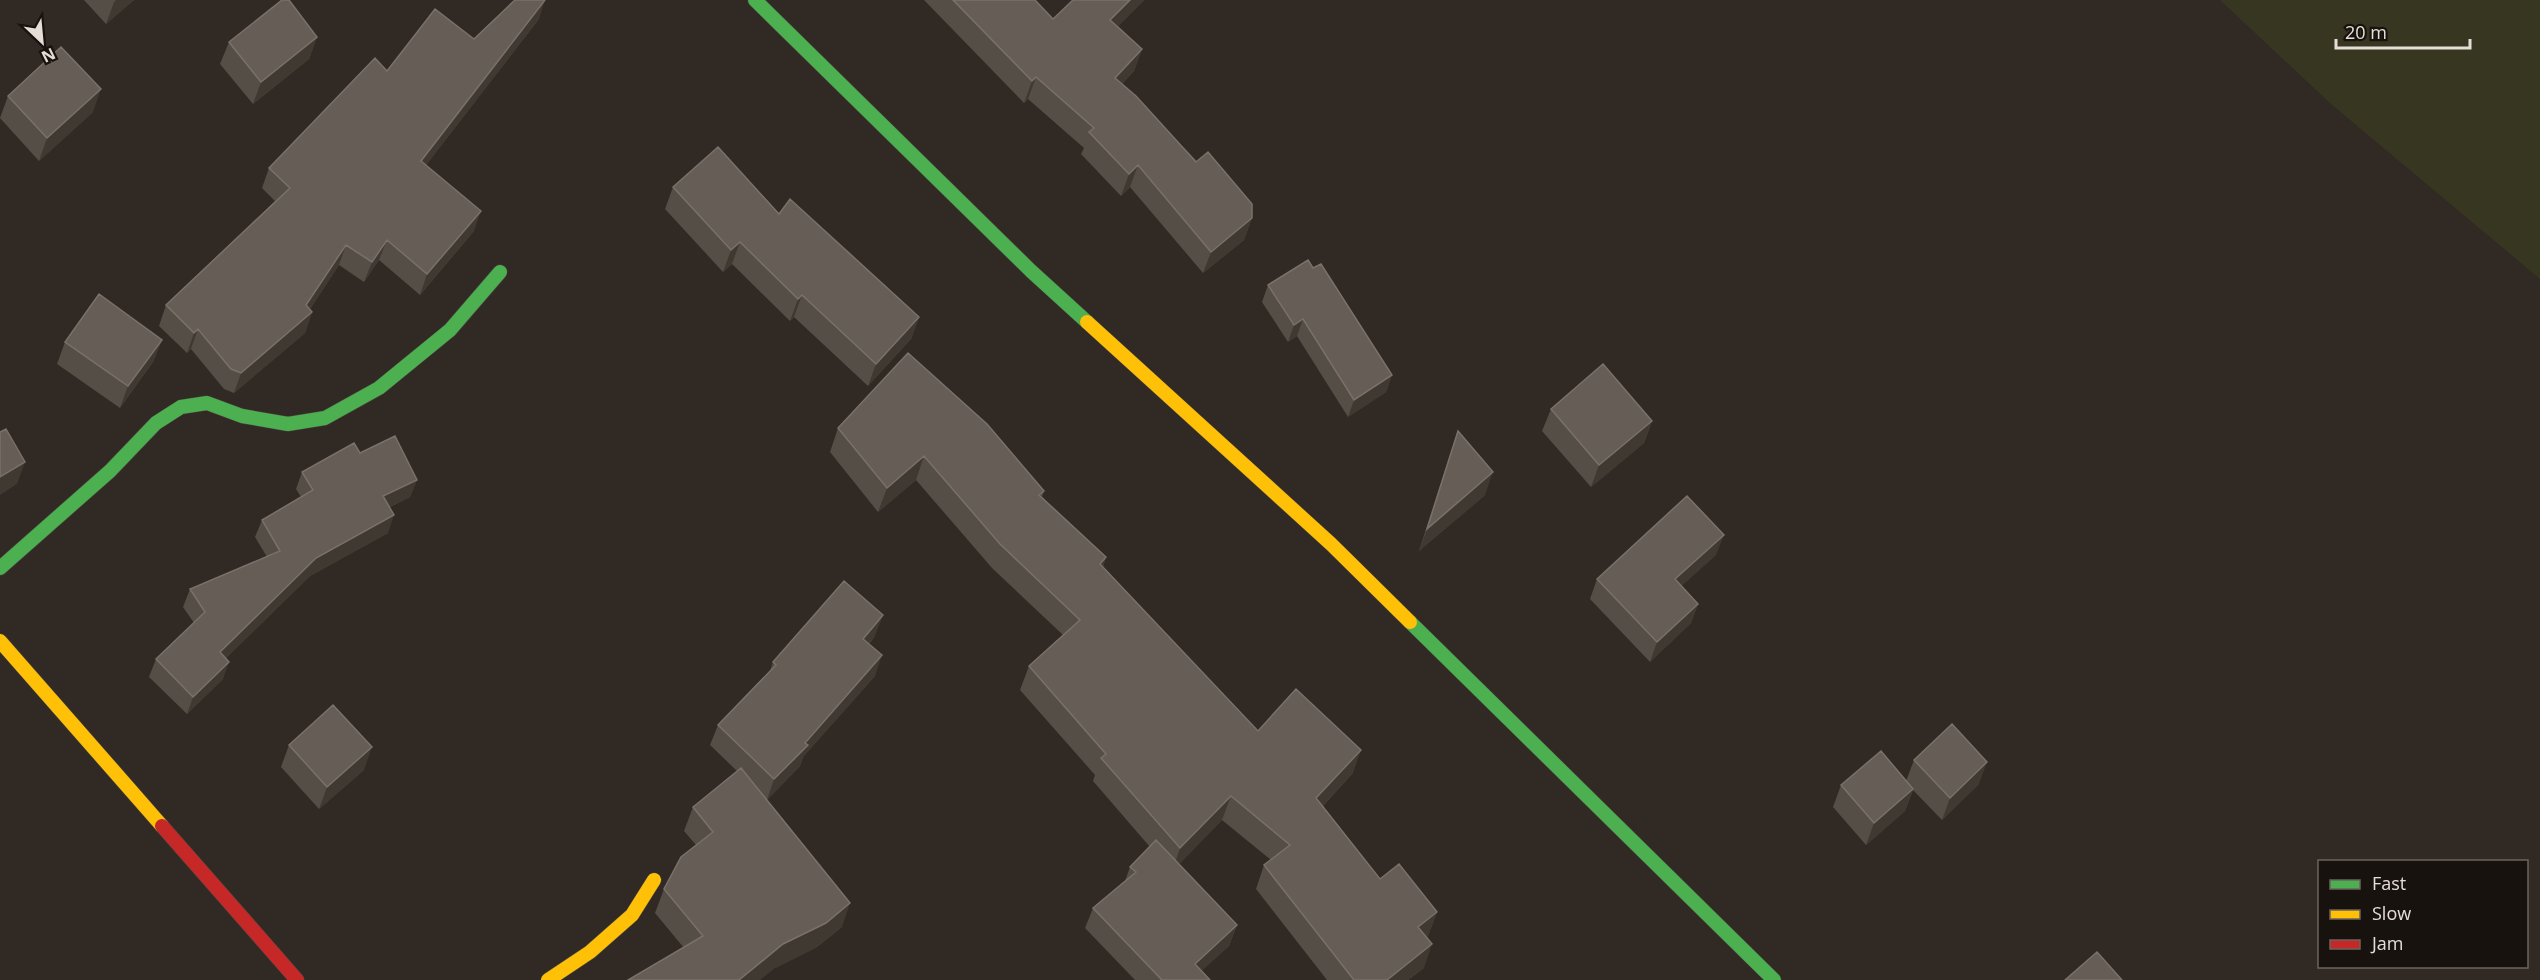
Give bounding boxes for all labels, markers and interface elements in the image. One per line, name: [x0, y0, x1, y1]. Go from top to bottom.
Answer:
north arrow: [12, 12, 72, 72]
scale bar: [2336, 12, 2470, 50]
text: 20 m: [2345, 20, 2387, 44]
text: N: [38, 43, 59, 68]
legend: [2318, 860, 2528, 968]
text: Fast: [2372, 871, 2406, 895]
text: Slow: [2372, 901, 2411, 925]
text: Jam: [2370, 931, 2404, 955]

